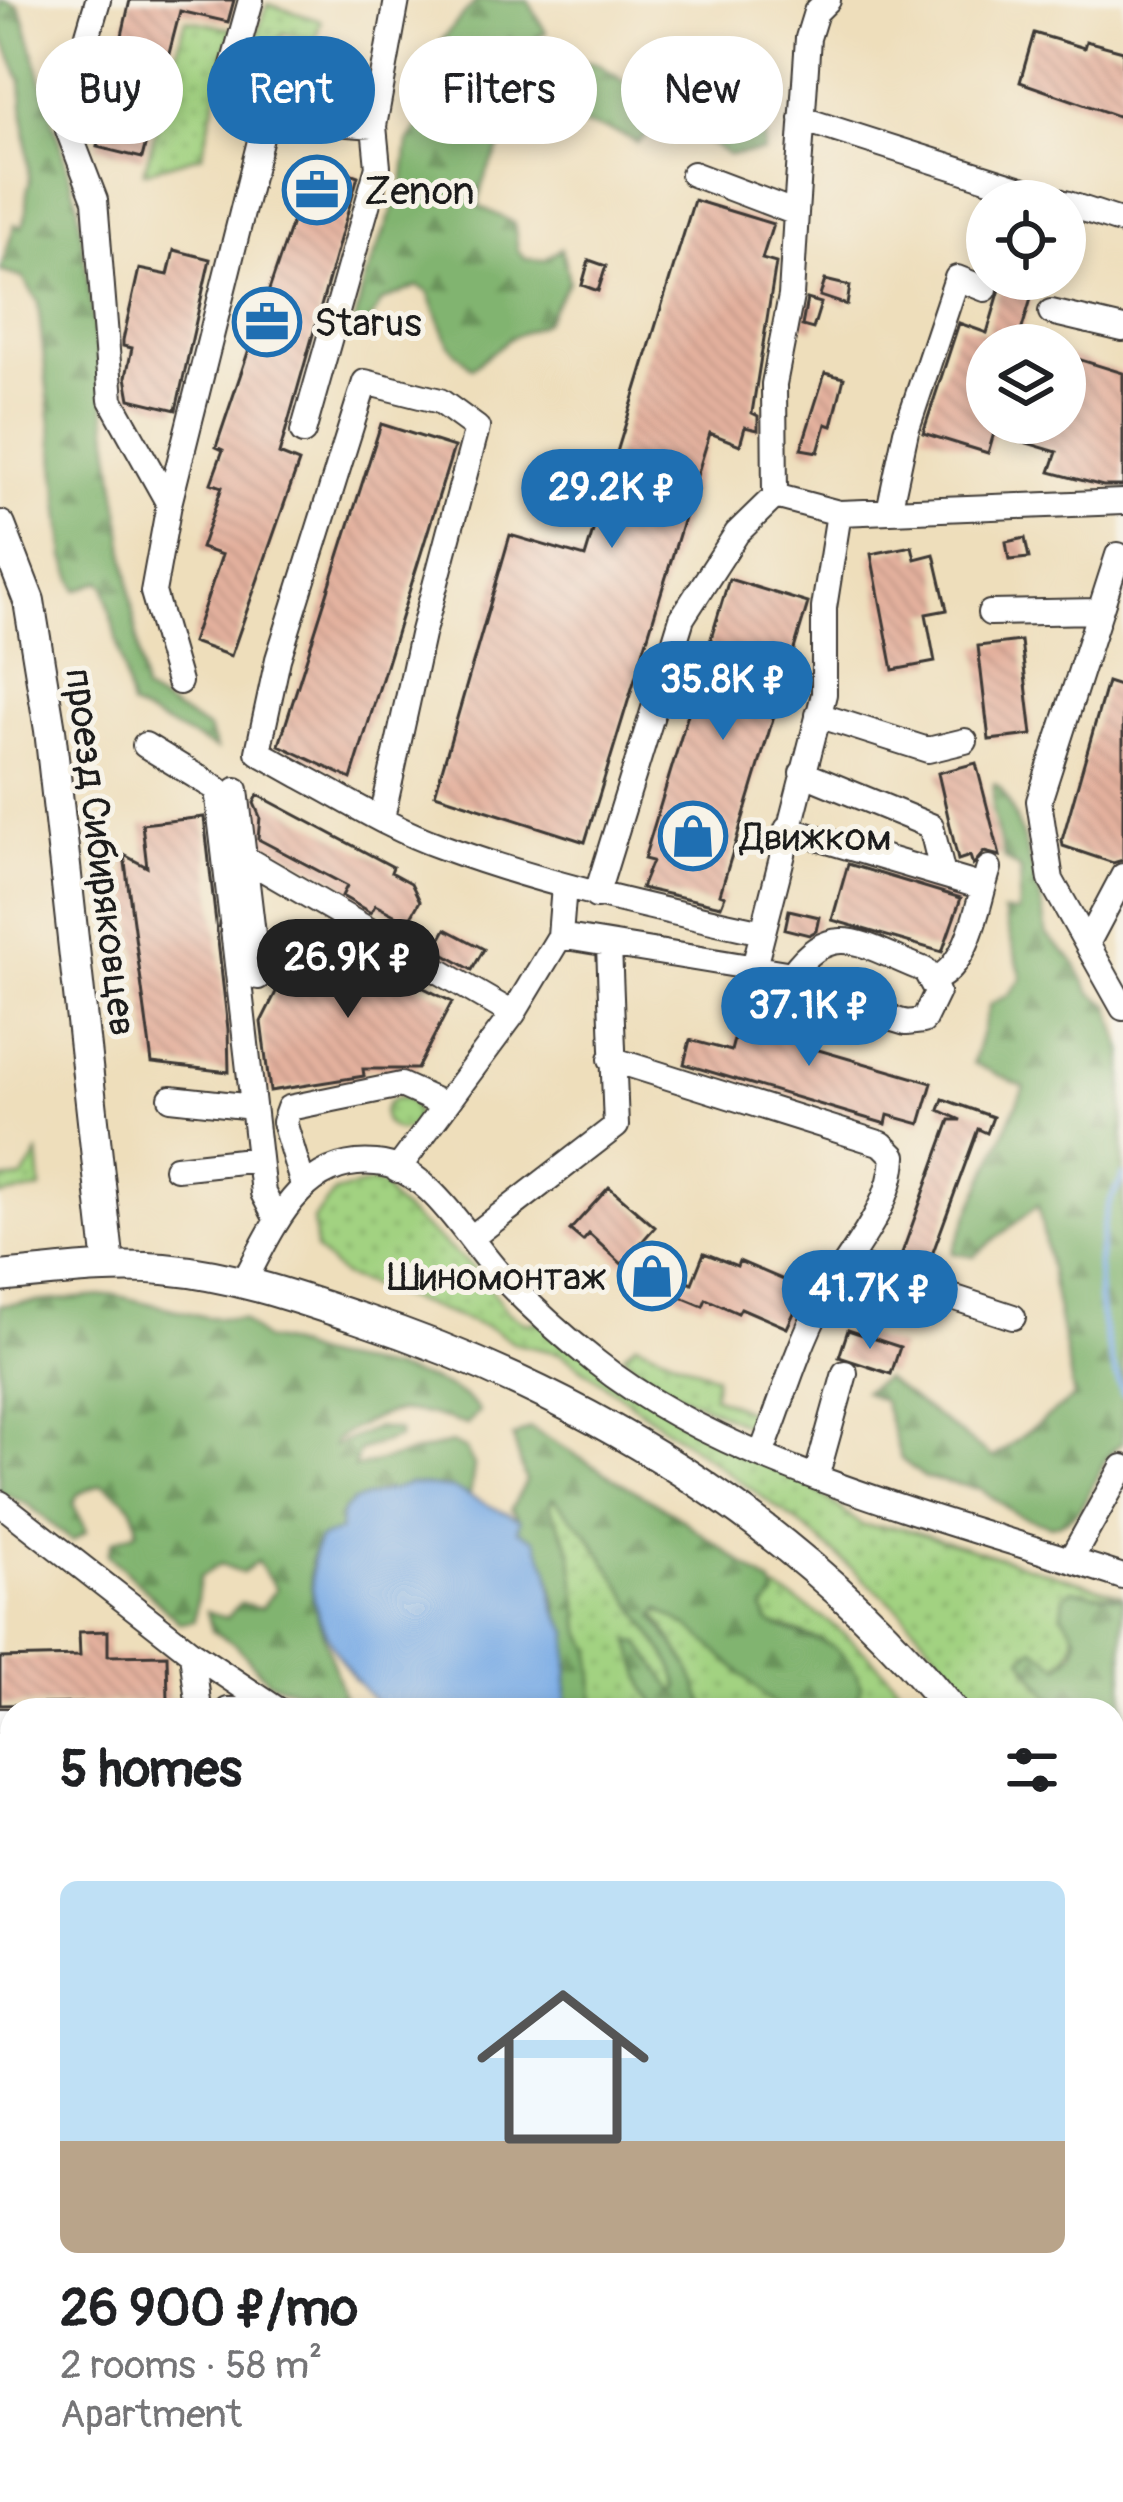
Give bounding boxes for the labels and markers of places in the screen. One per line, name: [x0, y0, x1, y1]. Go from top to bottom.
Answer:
office icon: Zenon: [282, 155, 352, 225]
place label: Zenon: [364, 167, 475, 216]
office icon: Starus: [232, 287, 302, 357]
place label: Starus: [314, 299, 422, 348]
pin: 29.2K ₽: [501, 449, 723, 551]
pin: 35.8K ₽: [612, 641, 834, 743]
shop icon: Движком: [658, 801, 728, 871]
place label: Движком: [738, 813, 892, 862]
pin: 26.9K ₽: [237, 919, 459, 1021]
pin: 37.1K ₽: [698, 967, 920, 1069]
shop icon: Шиномонтаж: [617, 1241, 687, 1311]
pin: 41.7K ₽: [759, 1250, 981, 1352]
place label: Шиномонтаж: [388, 1253, 606, 1302]

